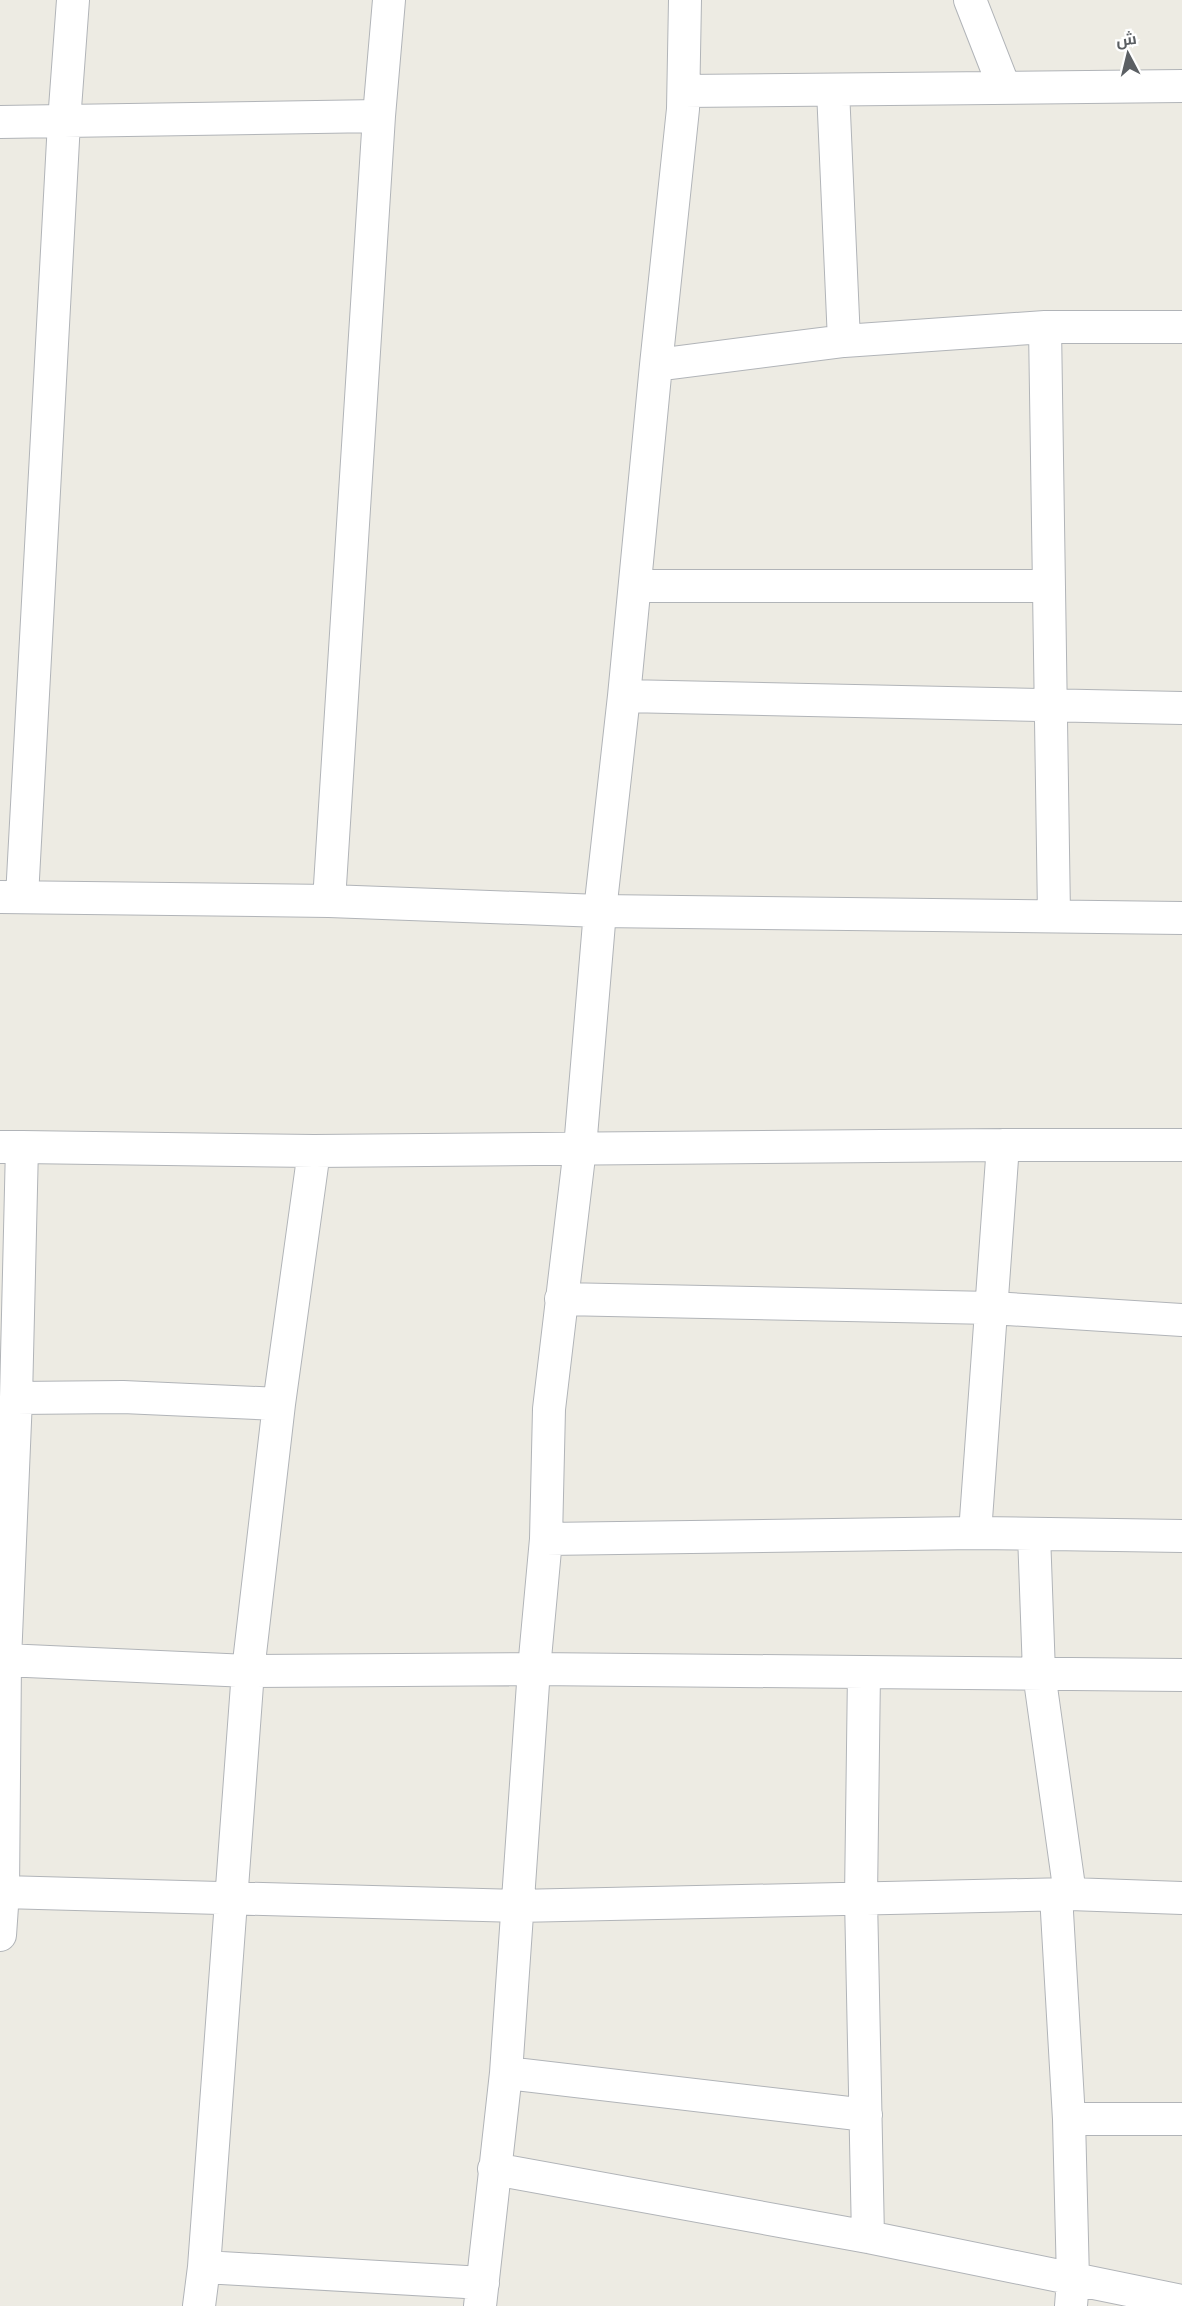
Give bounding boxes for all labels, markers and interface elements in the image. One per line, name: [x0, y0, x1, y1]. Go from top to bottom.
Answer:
north arrow: [1098, 24, 1158, 84]
text: ش: [1115, 29, 1138, 50]

